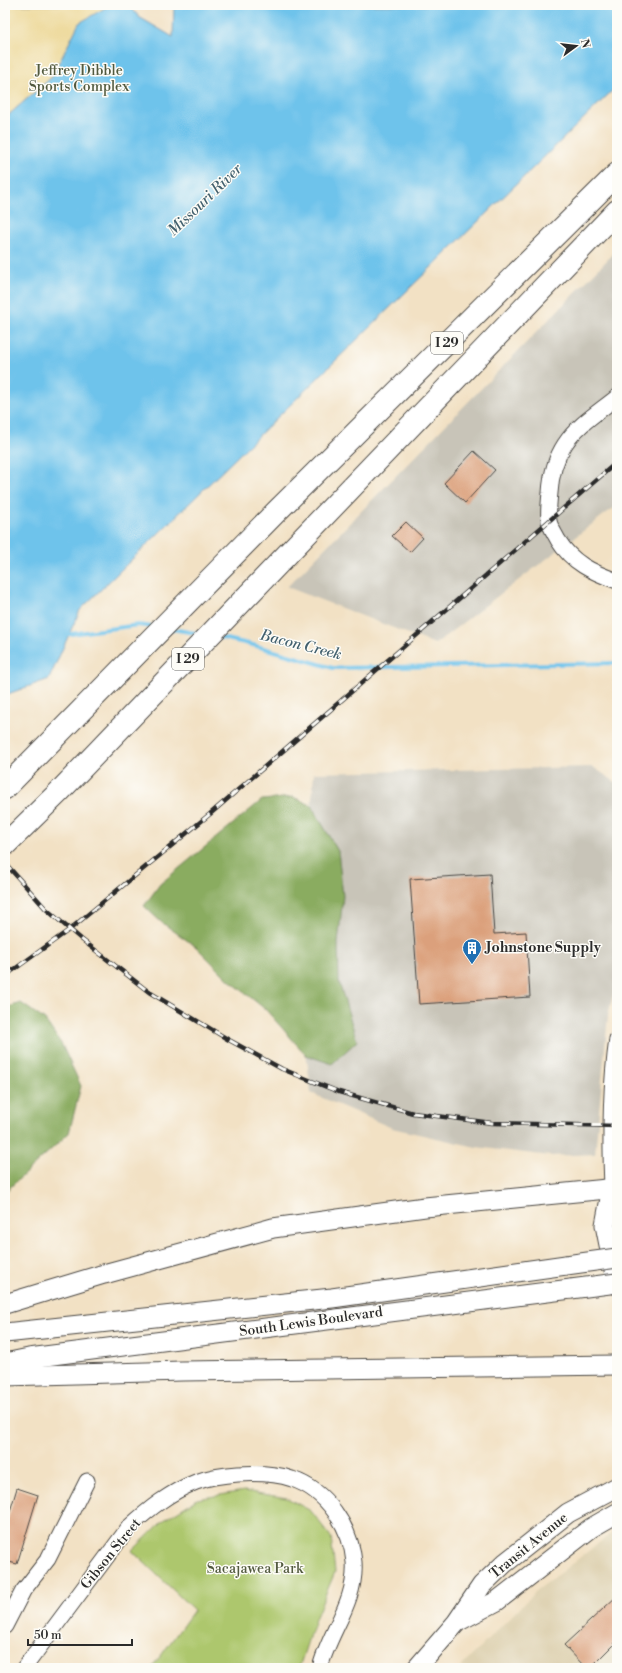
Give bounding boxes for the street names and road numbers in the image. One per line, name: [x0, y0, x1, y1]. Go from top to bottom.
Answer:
road number: I 29: [431, 332, 463, 354]
road number: I 29: [172, 648, 204, 670]
street label: South Lewis Boulevard: [238, 1303, 384, 1341]
street label: Transit Avenue: [486, 1509, 572, 1583]
street label: Gibson Street: [77, 1515, 145, 1593]

